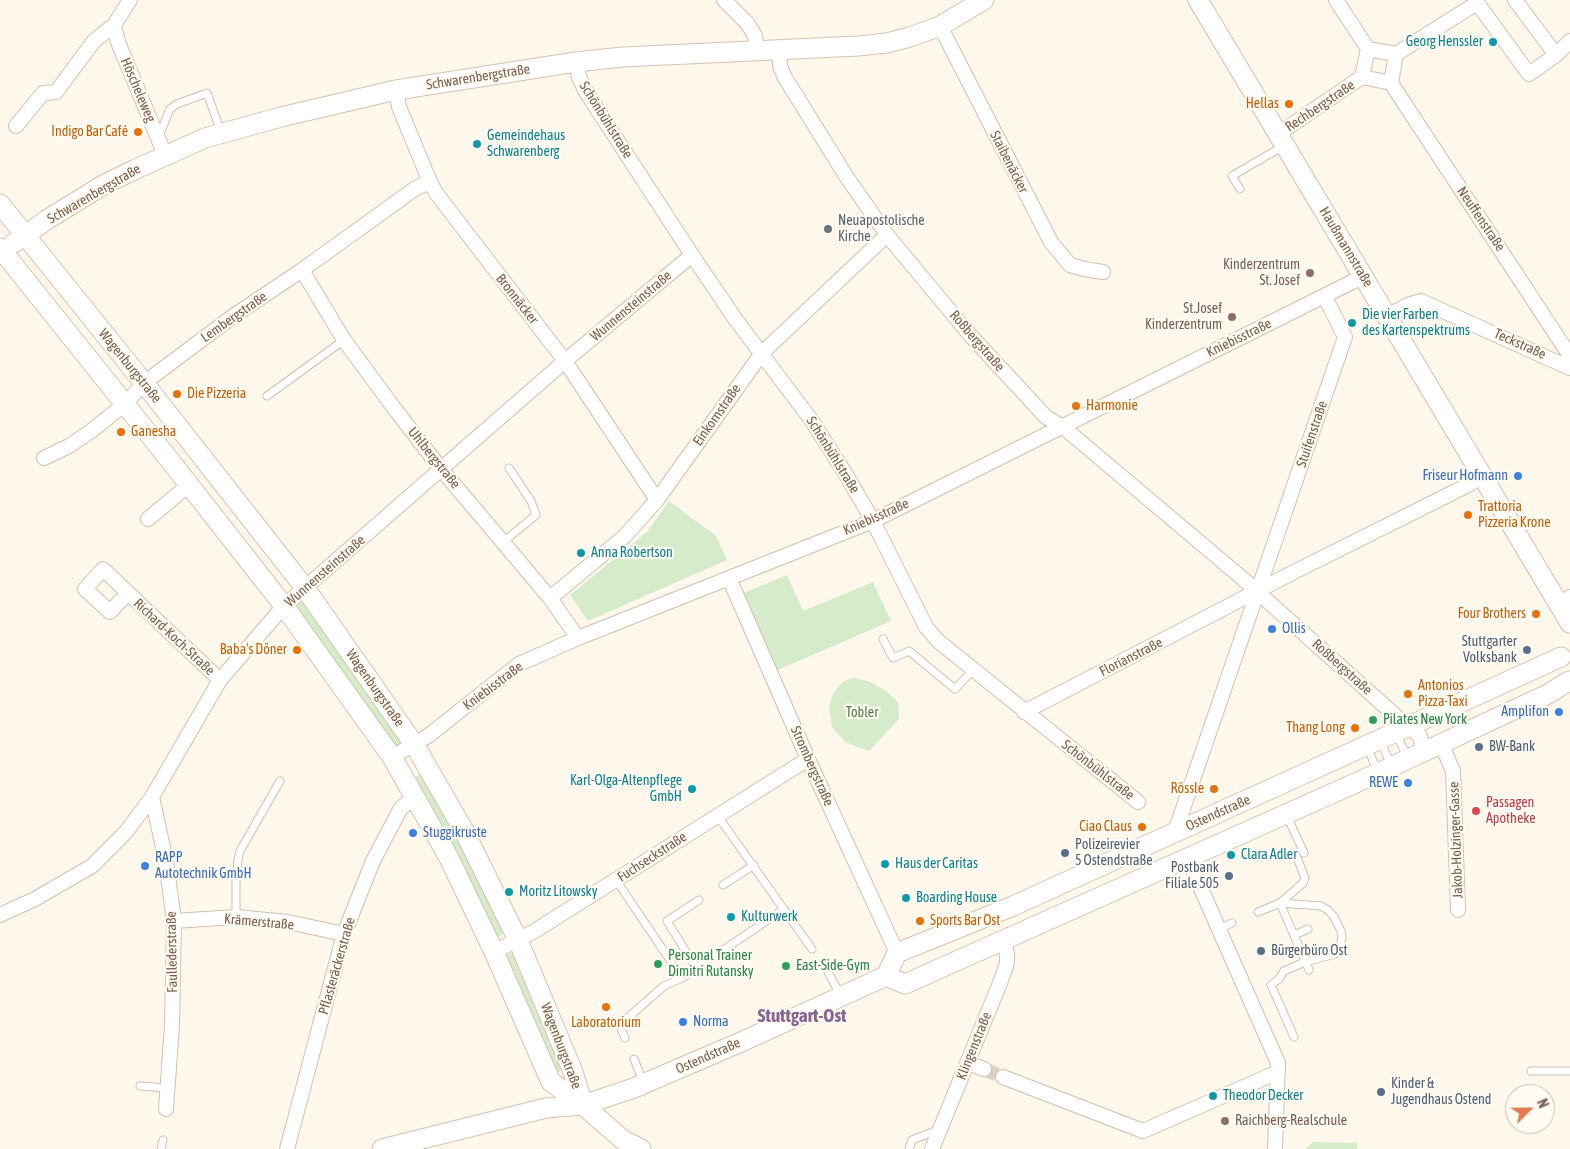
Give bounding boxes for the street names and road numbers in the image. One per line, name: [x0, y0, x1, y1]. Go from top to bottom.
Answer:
street label: Höscheleweg: [117, 55, 159, 125]
street label: Schwarenbergstraße: [425, 61, 531, 93]
street label: Rechbergstraße: [1282, 77, 1358, 135]
street label: Schönbühlstraße: [576, 78, 636, 162]
street label: Staibenäcker: [986, 128, 1032, 196]
street label: Schwarenbergstraße: [44, 161, 144, 227]
street label: Neuffenstraße: [1453, 183, 1509, 255]
street label: Haußmannstraße: [1316, 204, 1376, 290]
street label: Wunnensteinstraße: [587, 267, 675, 345]
street label: Bronnäcker: [492, 271, 542, 327]
street label: Lembergstraße: [198, 288, 270, 346]
street label: Roßbergstraße: [946, 307, 1008, 375]
street label: Kniebisstraße: [1204, 315, 1274, 361]
street label: Teckstraße: [1491, 325, 1549, 363]
street label: Wagenburgstraße: [95, 326, 165, 406]
street label: Einkornstraße: [690, 381, 744, 449]
street label: Stuifenstraße: [1293, 399, 1331, 469]
street label: Schönbühlstraße: [803, 413, 863, 497]
street label: Uhlbergstraße: [404, 424, 464, 492]
street label: Kniebisstraße: [840, 495, 912, 539]
street label: Wunnensteinstraße: [281, 532, 369, 610]
street label: Richard-Koch-Straße: [130, 595, 218, 679]
street label: Florianstraße: [1097, 634, 1165, 680]
street label: Roßbergstraße: [1308, 636, 1376, 698]
street label: Wagenburgstraße: [342, 646, 408, 730]
street label: Kniebisstraße: [460, 658, 526, 714]
street label: Strombergstraße: [787, 723, 837, 809]
street label: Schönbühlstraße: [1058, 736, 1138, 804]
street label: Jakob-Holzinger-Gasse: [1446, 781, 1466, 899]
street label: Ostendstraße: [1183, 791, 1253, 835]
street label: Fuchseckstraße: [614, 828, 690, 886]
street label: Faullederstraße: [163, 911, 181, 993]
street label: Krämerstraße: [223, 911, 295, 933]
street label: Pflasteräckerstraße: [315, 915, 359, 1017]
street label: Wagenburgstraße: [537, 1001, 585, 1091]
street label: Klingenstraße: [953, 1010, 995, 1082]
street label: Ostendstraße: [673, 1034, 743, 1078]

